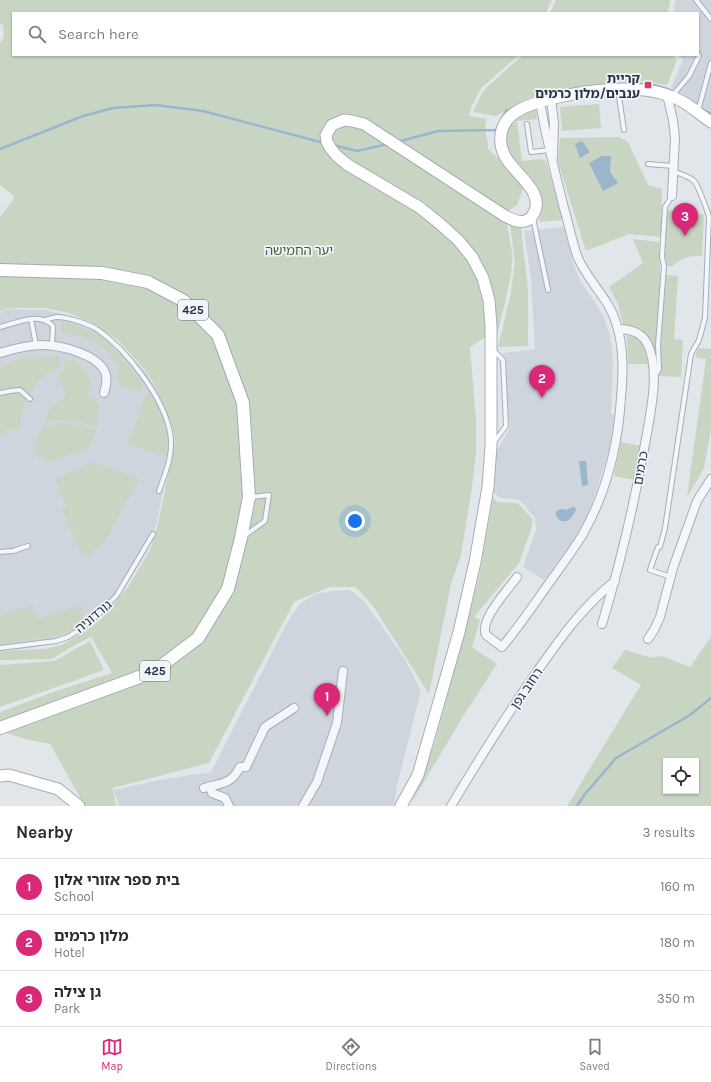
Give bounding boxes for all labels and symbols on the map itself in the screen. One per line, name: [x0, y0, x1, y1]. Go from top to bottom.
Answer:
place label: קריית ענבים/מלון כרמים: [535, 71, 640, 101]
marker: קריית ענבים/מלון כרמים: [643, 80, 653, 90]
pin: 3: [672, 203, 698, 236]
park label: יער החמישה: [265, 243, 333, 258]
road number: 425: [178, 300, 208, 320]
pin: 2: [529, 365, 555, 398]
street label: כרמים: [630, 450, 651, 486]
your location: [345, 511, 365, 531]
street label: גורדוניה: [72, 597, 115, 636]
road number: 425: [140, 661, 170, 681]
street label: רחוב גפן: [507, 665, 546, 712]
pin: 1: [314, 683, 340, 716]

